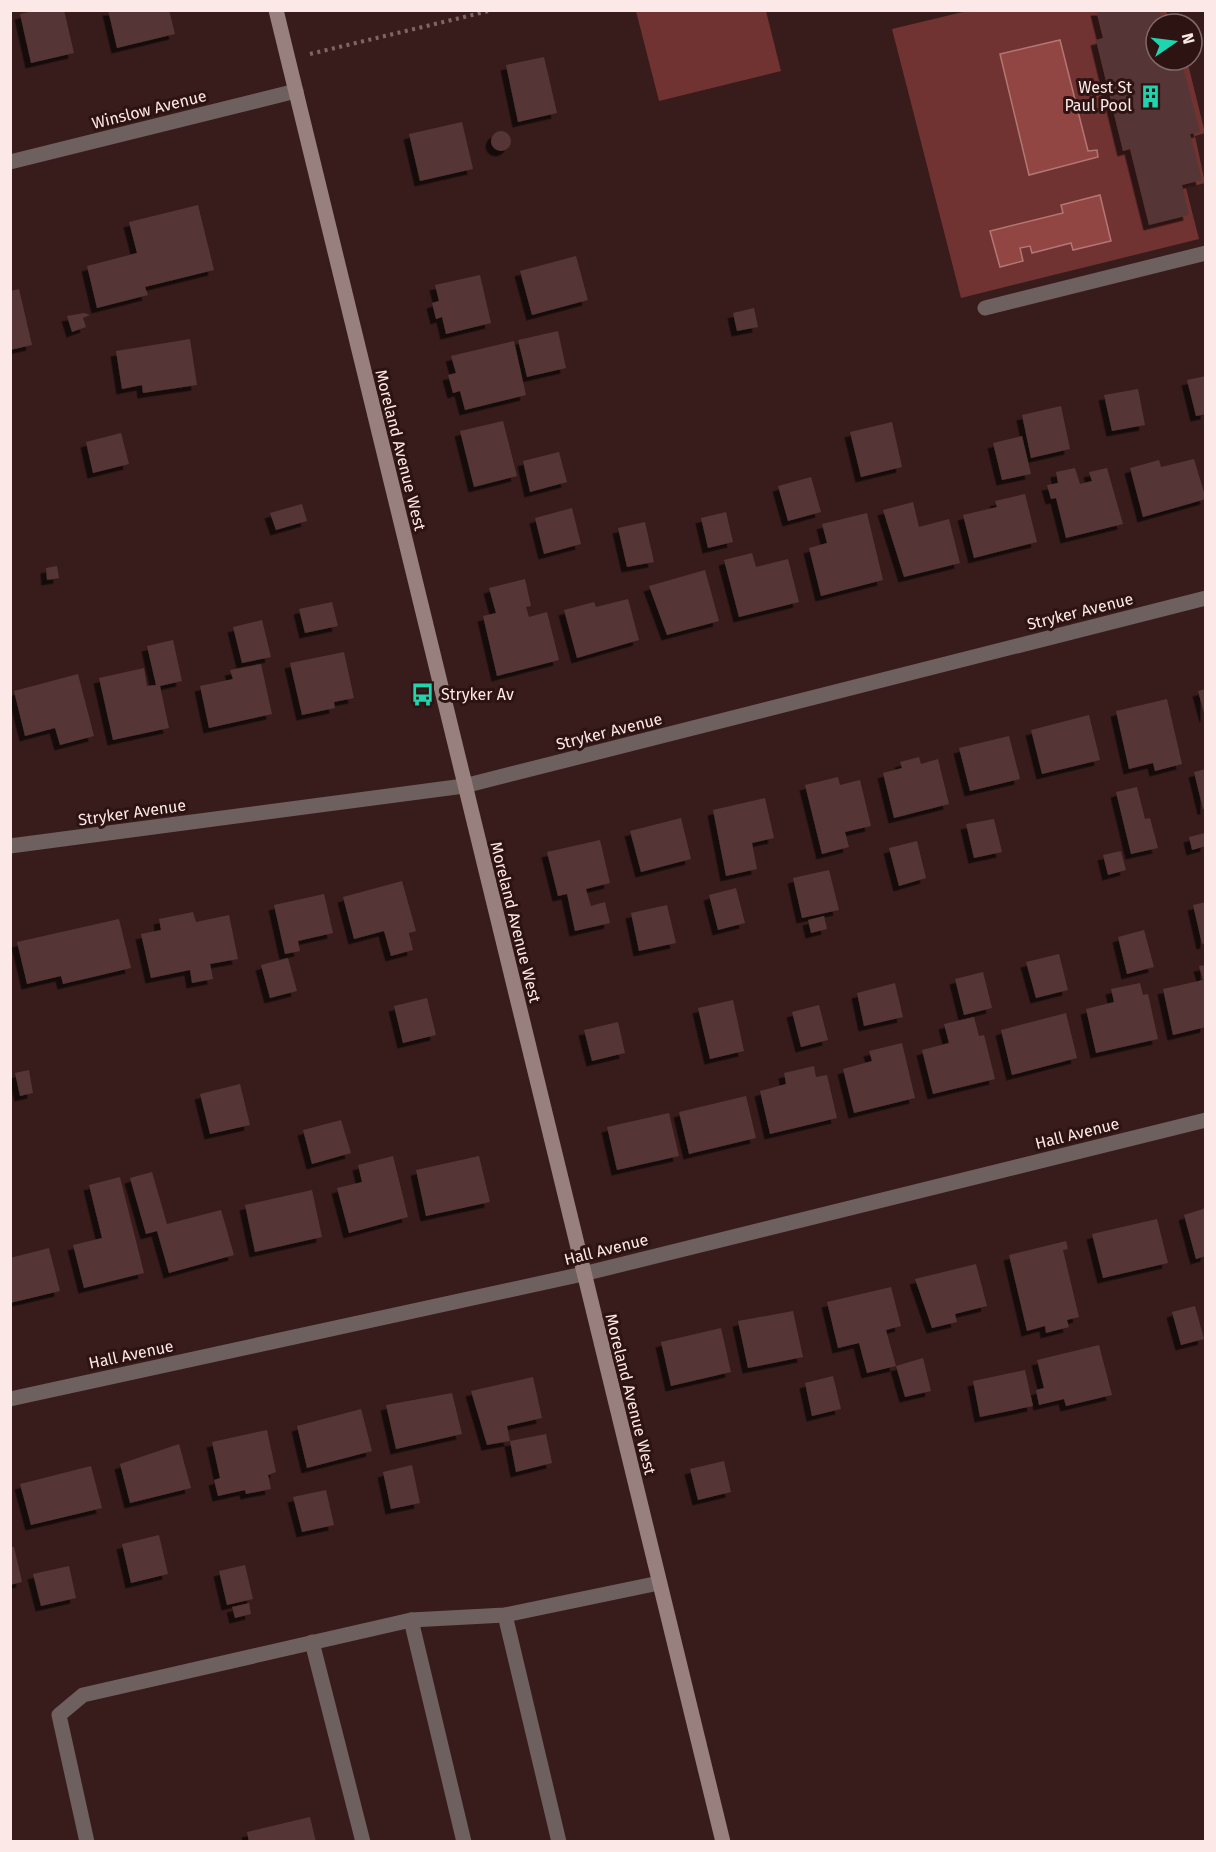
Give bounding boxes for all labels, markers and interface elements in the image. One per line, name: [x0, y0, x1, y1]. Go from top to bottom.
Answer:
north arrow: [1144, 12, 1204, 72]
text: N: [1178, 31, 1199, 46]
place label: West St Paul Pool: [1064, 78, 1132, 115]
building icon: West St Paul Pool: [1137, 83, 1163, 109]
street label: Winslow Avenue: [90, 86, 208, 133]
street label: Moreland Avenue West: [371, 368, 430, 533]
street label: Stryker Avenue: [1025, 589, 1135, 634]
bus stop icon: Stryker Av: [410, 681, 436, 707]
place label: Stryker Av: [441, 685, 514, 704]
street label: Stryker Avenue: [554, 709, 664, 754]
street label: Stryker Avenue: [77, 796, 187, 829]
street label: Moreland Avenue West: [486, 840, 545, 1005]
street label: Hall Avenue: [1033, 1114, 1121, 1153]
street label: Hall Avenue: [562, 1230, 650, 1269]
street label: Moreland Avenue West: [601, 1312, 660, 1477]
street label: Hall Avenue: [87, 1336, 175, 1373]

